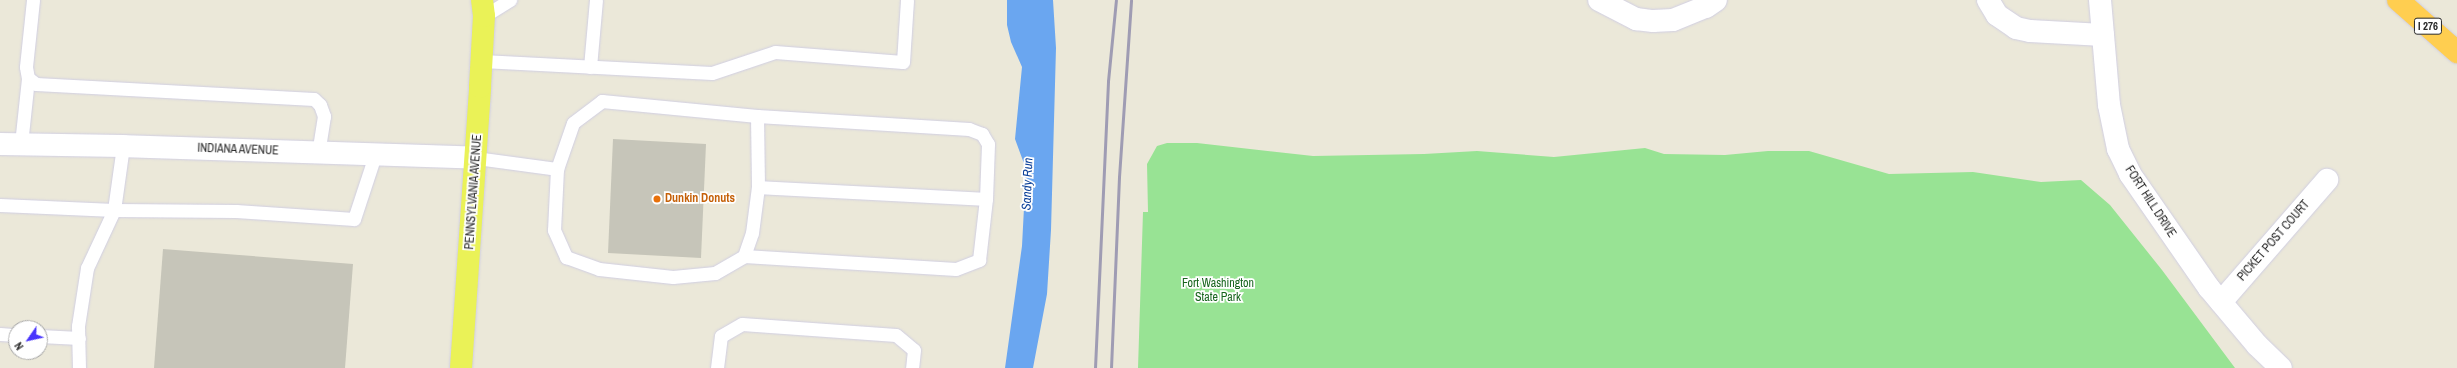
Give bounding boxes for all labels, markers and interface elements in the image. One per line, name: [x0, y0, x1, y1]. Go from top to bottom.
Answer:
road number: I 276: [2413, 17, 2443, 35]
street label: PENNSYLVANIA AVENUE: [463, 133, 485, 251]
street label: INDIANA AVENUE: [197, 141, 279, 159]
water label: Sandy Run: [1019, 157, 1037, 211]
street label: FORT HILL DRIVE: [2121, 163, 2179, 241]
place label: Dunkin Donuts: [665, 192, 735, 206]
marker: Dunkin Donuts: [652, 194, 662, 204]
street label: PICKET POST COURT: [2235, 198, 2313, 284]
park label: Fort Washington State Park: [1182, 277, 1254, 305]
north arrow: [8, 320, 48, 360]
text: N: [11, 340, 27, 353]

